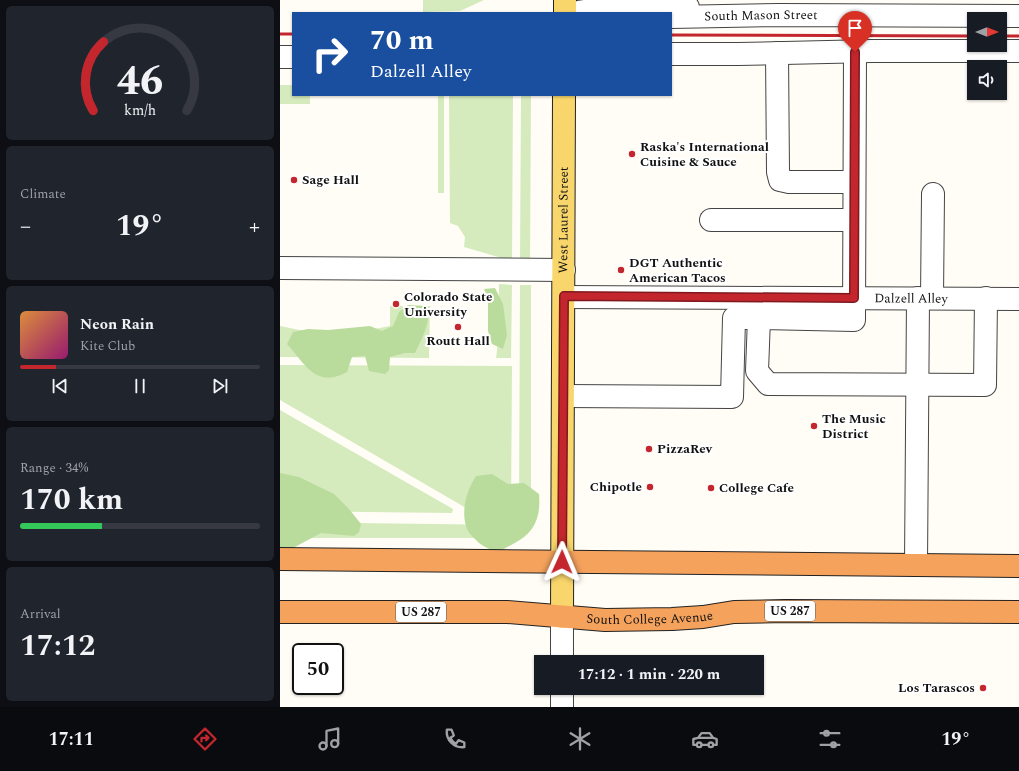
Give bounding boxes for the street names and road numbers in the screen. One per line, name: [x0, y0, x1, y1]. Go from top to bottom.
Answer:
street label: South Mason Street: [704, 5, 818, 26]
street label: West Laurel Street: [553, 166, 574, 273]
street label: Dalzell Alley: [874, 288, 948, 309]
road number: US 287: [765, 601, 815, 621]
road number: US 287: [396, 602, 446, 622]
street label: South College Avenue: [586, 606, 714, 630]

